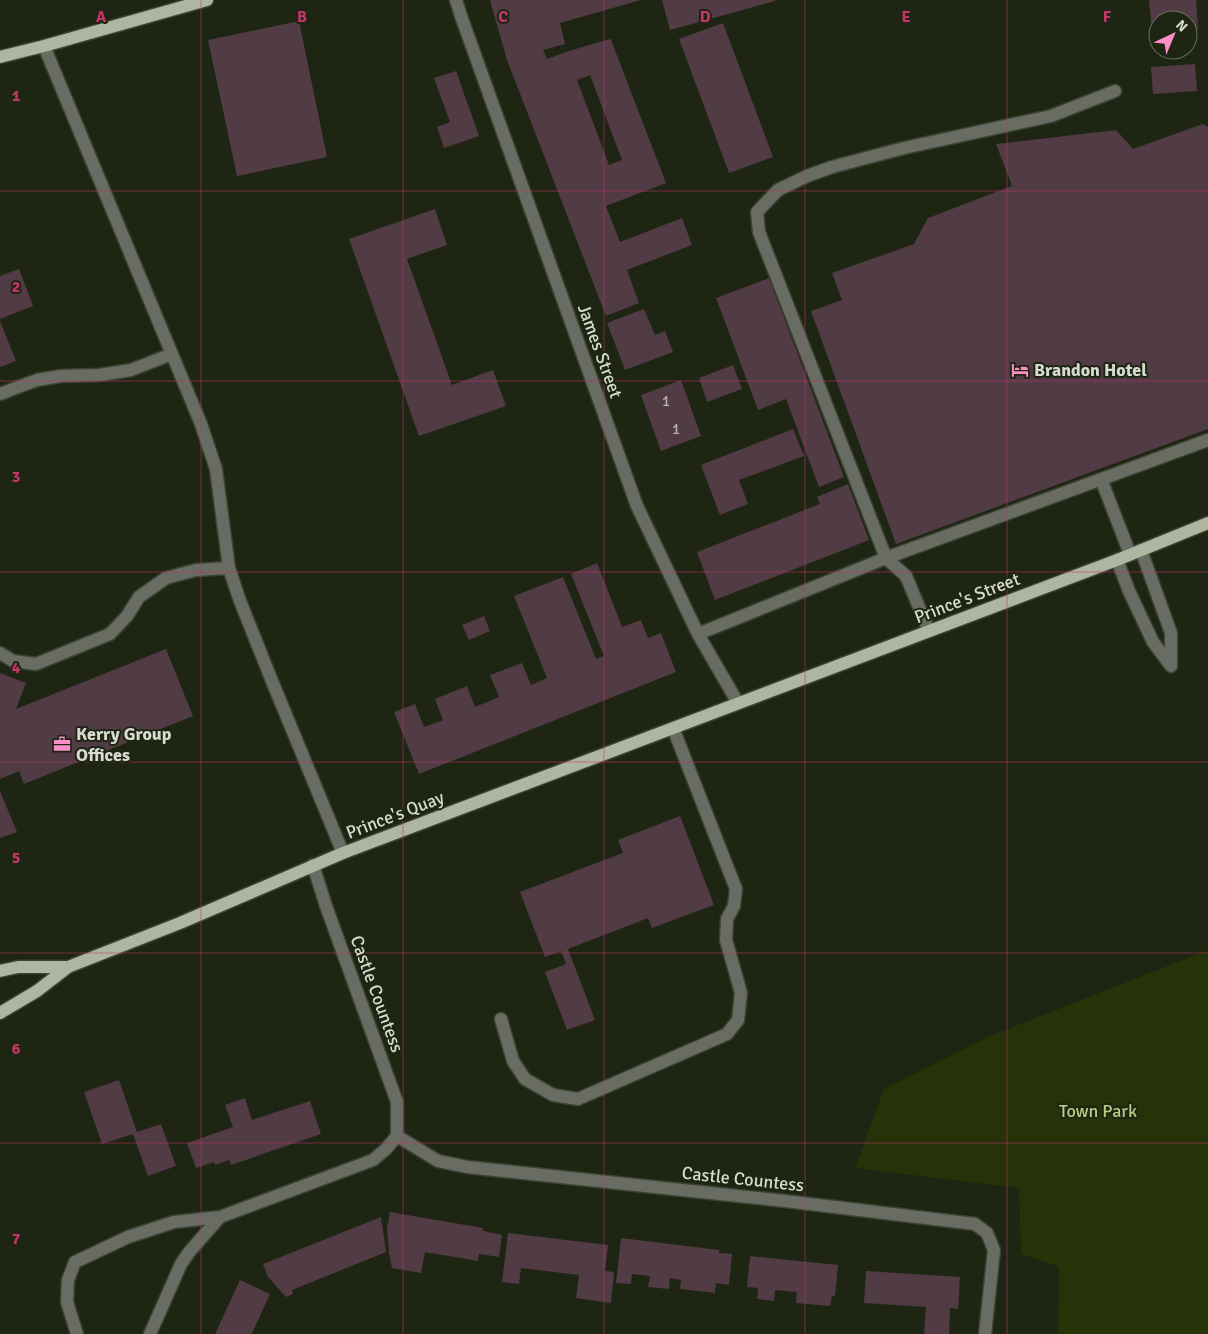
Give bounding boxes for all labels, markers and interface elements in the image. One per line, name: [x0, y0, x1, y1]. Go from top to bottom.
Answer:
text: A: [96, 7, 107, 27]
text: B: [297, 7, 307, 27]
text: C: [498, 7, 508, 27]
text: D: [700, 7, 711, 27]
text: E: [901, 7, 911, 27]
text: F: [1103, 7, 1112, 27]
north arrow: [1148, 10, 1198, 60]
text: N: [1172, 17, 1191, 36]
text: 1: [12, 86, 21, 106]
text: 2: [12, 277, 20, 297]
street label: James Street: [573, 301, 627, 401]
place label: Brandon Hotel: [1034, 359, 1147, 381]
hotel icon: Brandon Hotel: [1010, 360, 1030, 380]
house number: 1: [662, 392, 670, 410]
house number: 1: [672, 420, 680, 438]
text: 3: [12, 467, 20, 487]
street label: Prince's Street: [911, 568, 1023, 628]
text: 4: [12, 658, 21, 678]
place label: Kerry Group Offices: [76, 723, 172, 766]
office icon: Kerry Group Offices: [52, 734, 72, 754]
street label: Prince's Quay: [343, 786, 448, 844]
text: 5: [12, 848, 20, 868]
street label: Castle Countess: [346, 933, 408, 1056]
text: 6: [12, 1039, 21, 1059]
park label: Town Park: [1059, 1100, 1137, 1122]
street label: Castle Countess: [681, 1162, 805, 1196]
text: 7: [12, 1229, 21, 1249]

